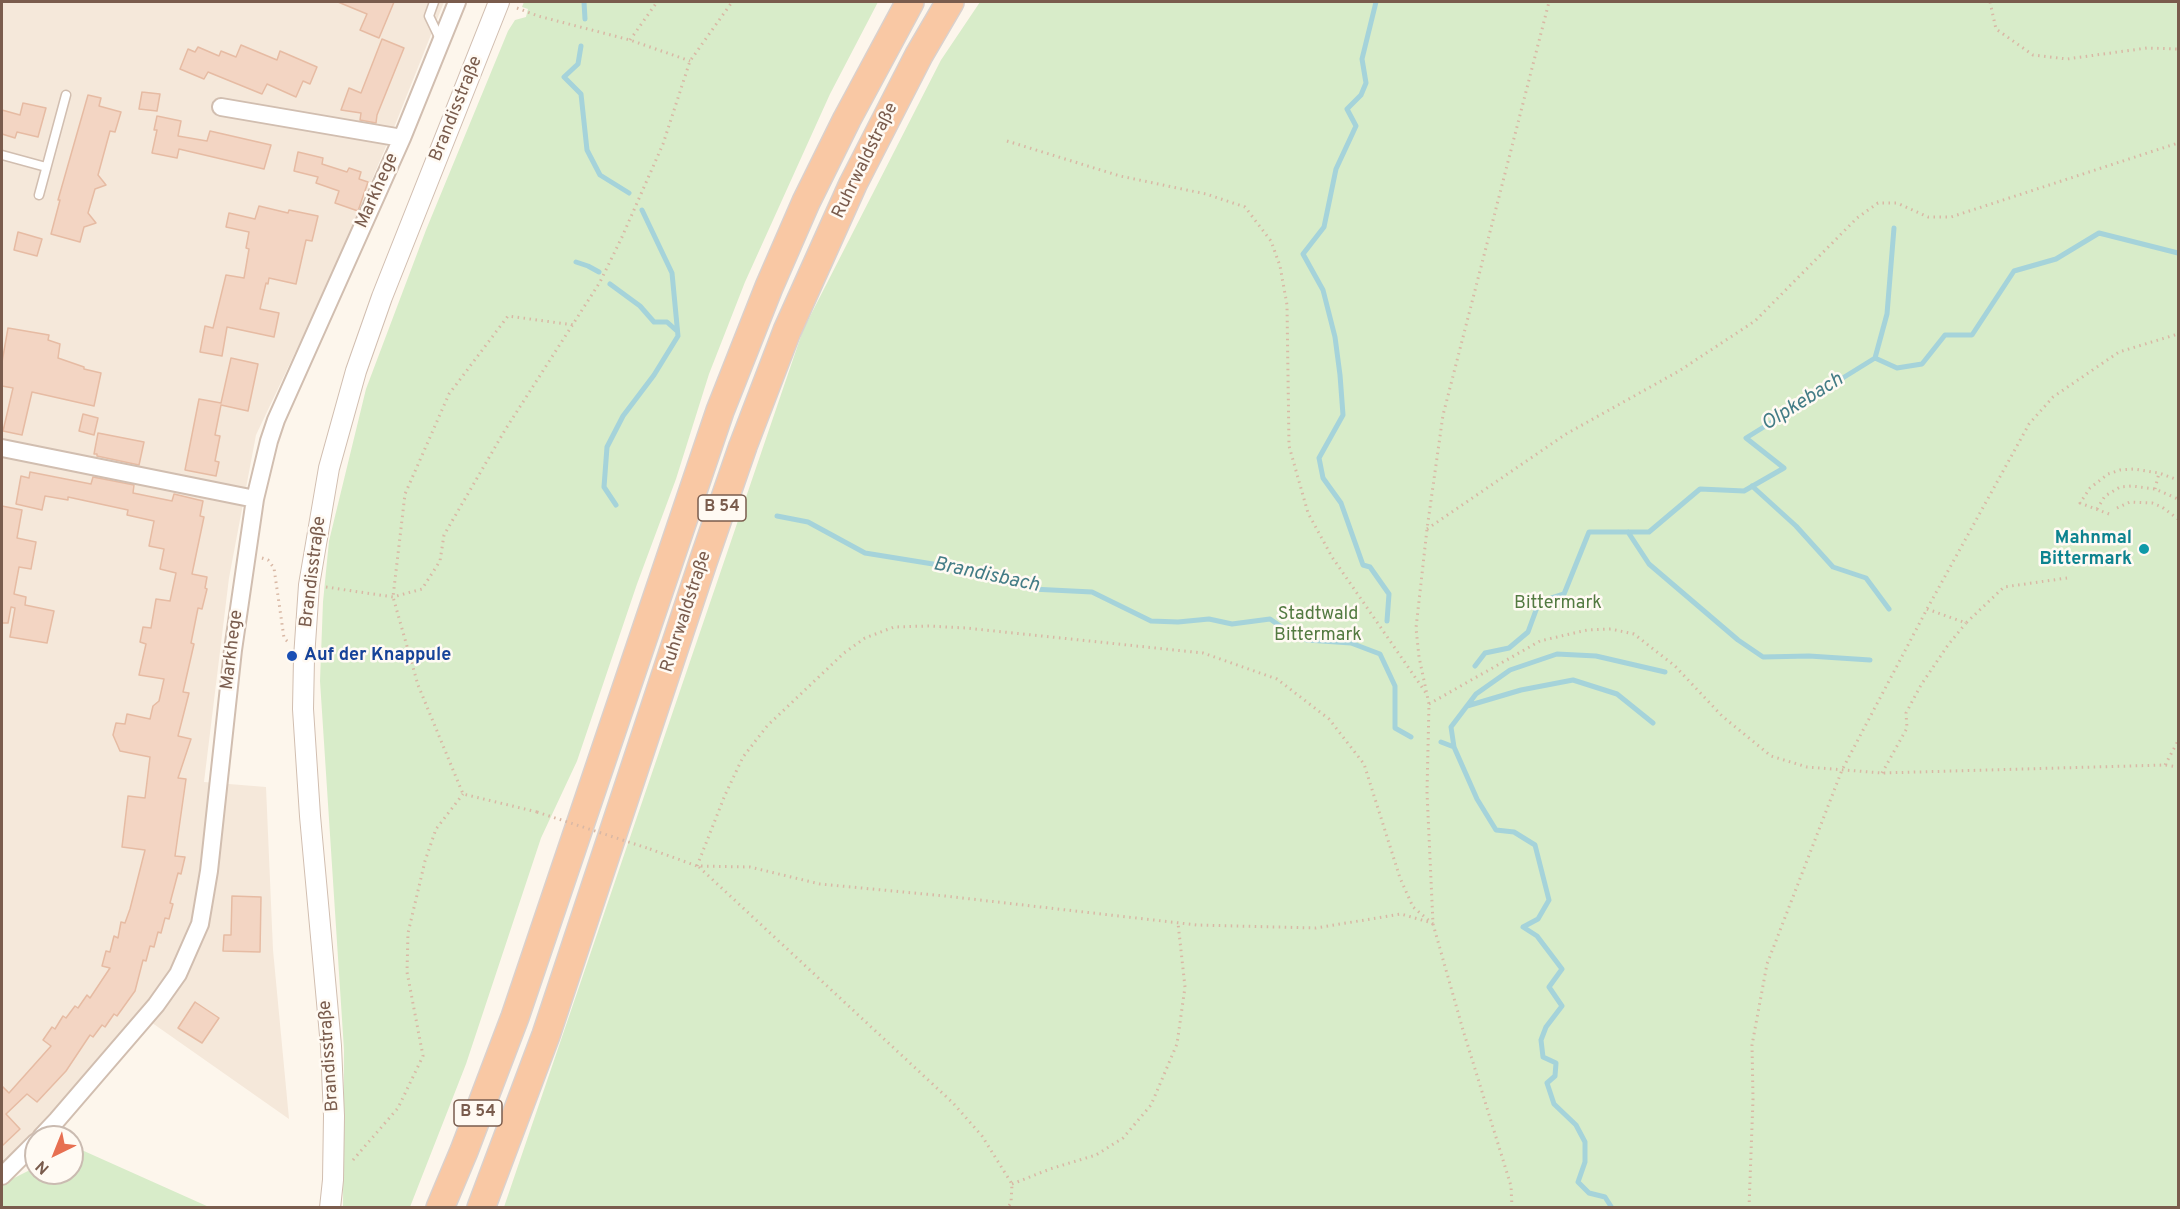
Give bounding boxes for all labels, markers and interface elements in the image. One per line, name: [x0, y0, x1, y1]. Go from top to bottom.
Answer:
street label: Brandisstraße: [426, 53, 488, 165]
street label: Ruhrwaldstraße: [829, 100, 903, 222]
street label: Markhege: [352, 150, 404, 232]
water label: Olpkebach: [1758, 369, 1848, 437]
road number: B 54: [698, 495, 746, 521]
street label: Brandisstraße: [296, 515, 332, 629]
place label: Mahnmal Bittermark: [2040, 528, 2132, 570]
marker: Mahnmal Bittermark: [2137, 542, 2151, 556]
street label: Ruhrwaldstraße: [657, 549, 717, 675]
water label: Brandisbach: [931, 553, 1041, 599]
park label: Bittermark: [1514, 593, 1602, 615]
park label: Stadtwald Bittermark: [1274, 604, 1362, 646]
street label: Markhege: [217, 609, 249, 691]
place label: Auf der Knappule: [304, 645, 451, 667]
marker: Auf der Knappule: [285, 649, 299, 663]
street label: Brandisstraße: [315, 999, 345, 1113]
road number: B 54: [454, 1100, 502, 1126]
north arrow: [24, 1125, 84, 1185]
text: N: [32, 1155, 54, 1178]

